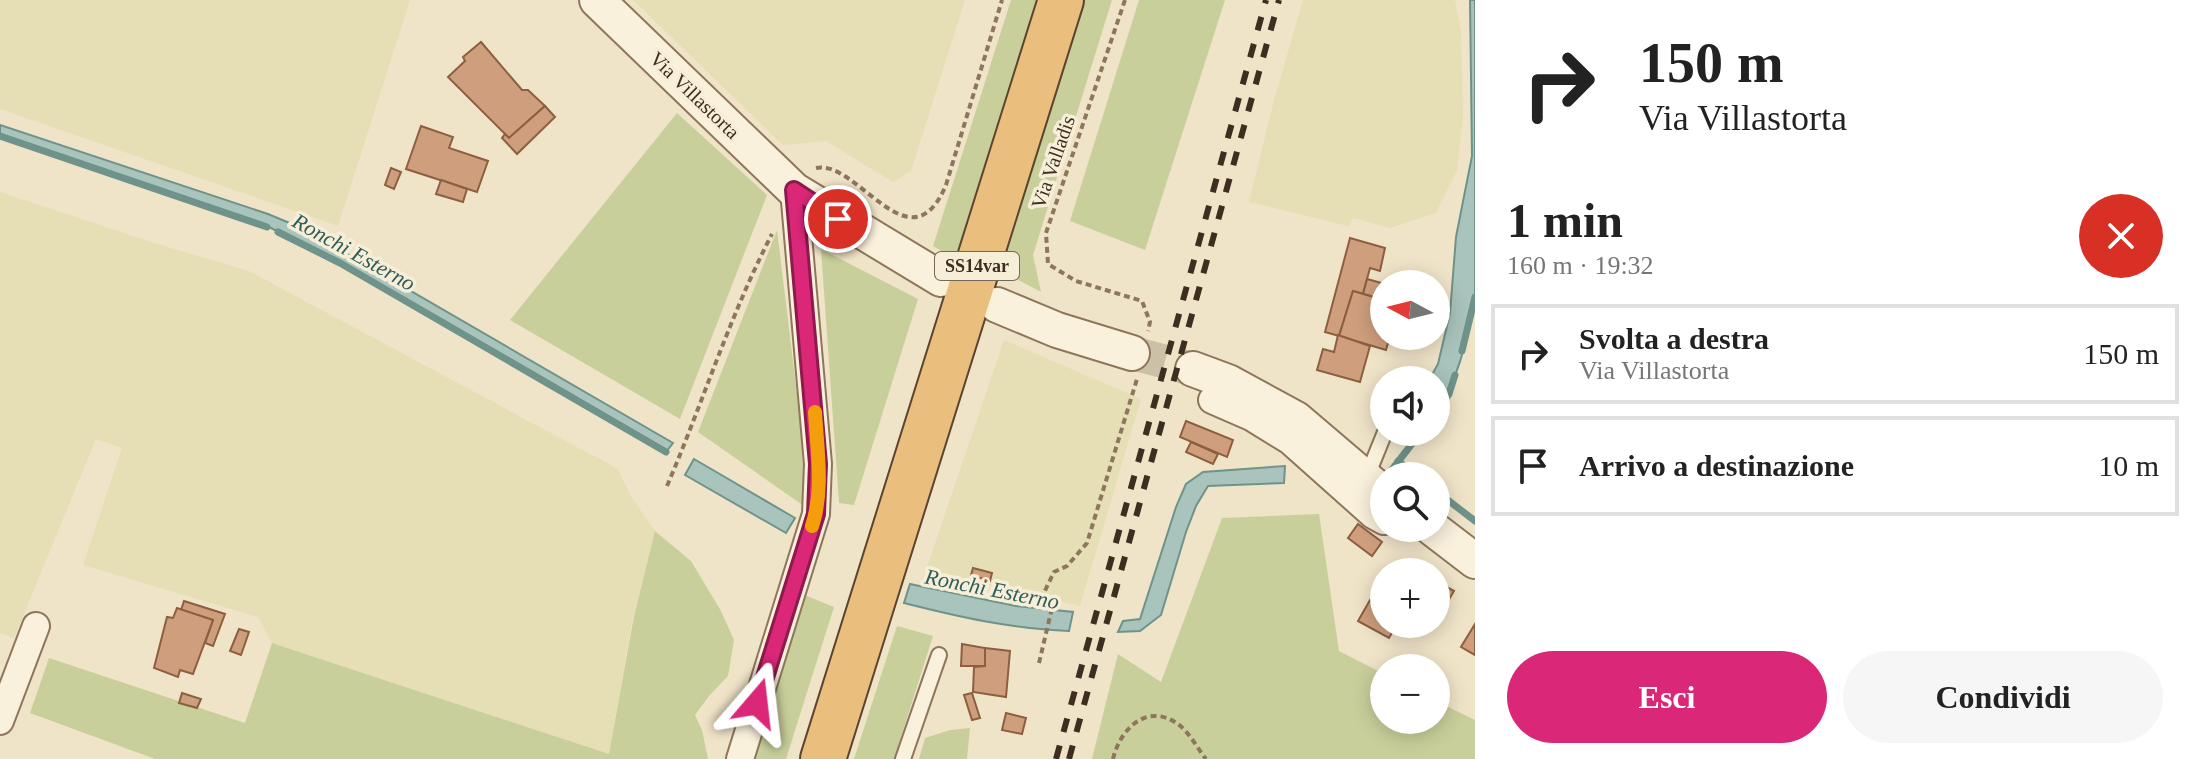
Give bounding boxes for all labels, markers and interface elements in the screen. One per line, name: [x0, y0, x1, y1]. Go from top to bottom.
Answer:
icon: right: [1507, 32, 1611, 136]
text: 150 m: [1639, 32, 1784, 94]
street label: Via Villastorta: [646, 47, 744, 143]
text: Via Villastorta: [1639, 98, 1847, 138]
street label: Via Valladis: [1027, 112, 1079, 211]
pin: [804, 185, 872, 253]
text: 1 min: [1507, 194, 1623, 247]
button: close: [2079, 194, 2163, 278]
icon: arrive: [816, 197, 860, 241]
water label: Ronchi Esterno: [287, 208, 420, 296]
text: 160 m · 19:32: [1507, 251, 1654, 280]
road number: SS14var: [935, 252, 1019, 280]
north arrow: [1370, 270, 1450, 350]
map controls: [1370, 270, 1450, 734]
text: Svolta a destra: [1579, 322, 1769, 355]
icon: right: [1511, 332, 1555, 376]
text: 150 m: [2083, 337, 2159, 370]
text: Via Villastorta: [1579, 356, 1729, 385]
button: sound: [1370, 366, 1450, 446]
icon: arrive: [1511, 444, 1555, 488]
text: Arrivo a destinazione: [1579, 449, 1854, 482]
text: 10 m: [2098, 449, 2159, 482]
button: search: [1370, 462, 1450, 542]
button: +: [1370, 558, 1450, 638]
water label: Ronchi Esterno: [922, 564, 1061, 614]
button: Esci: [1507, 651, 1827, 743]
button: Condividi: [1843, 651, 2163, 743]
button: −: [1370, 654, 1450, 734]
position arrow: [715, 661, 799, 745]

